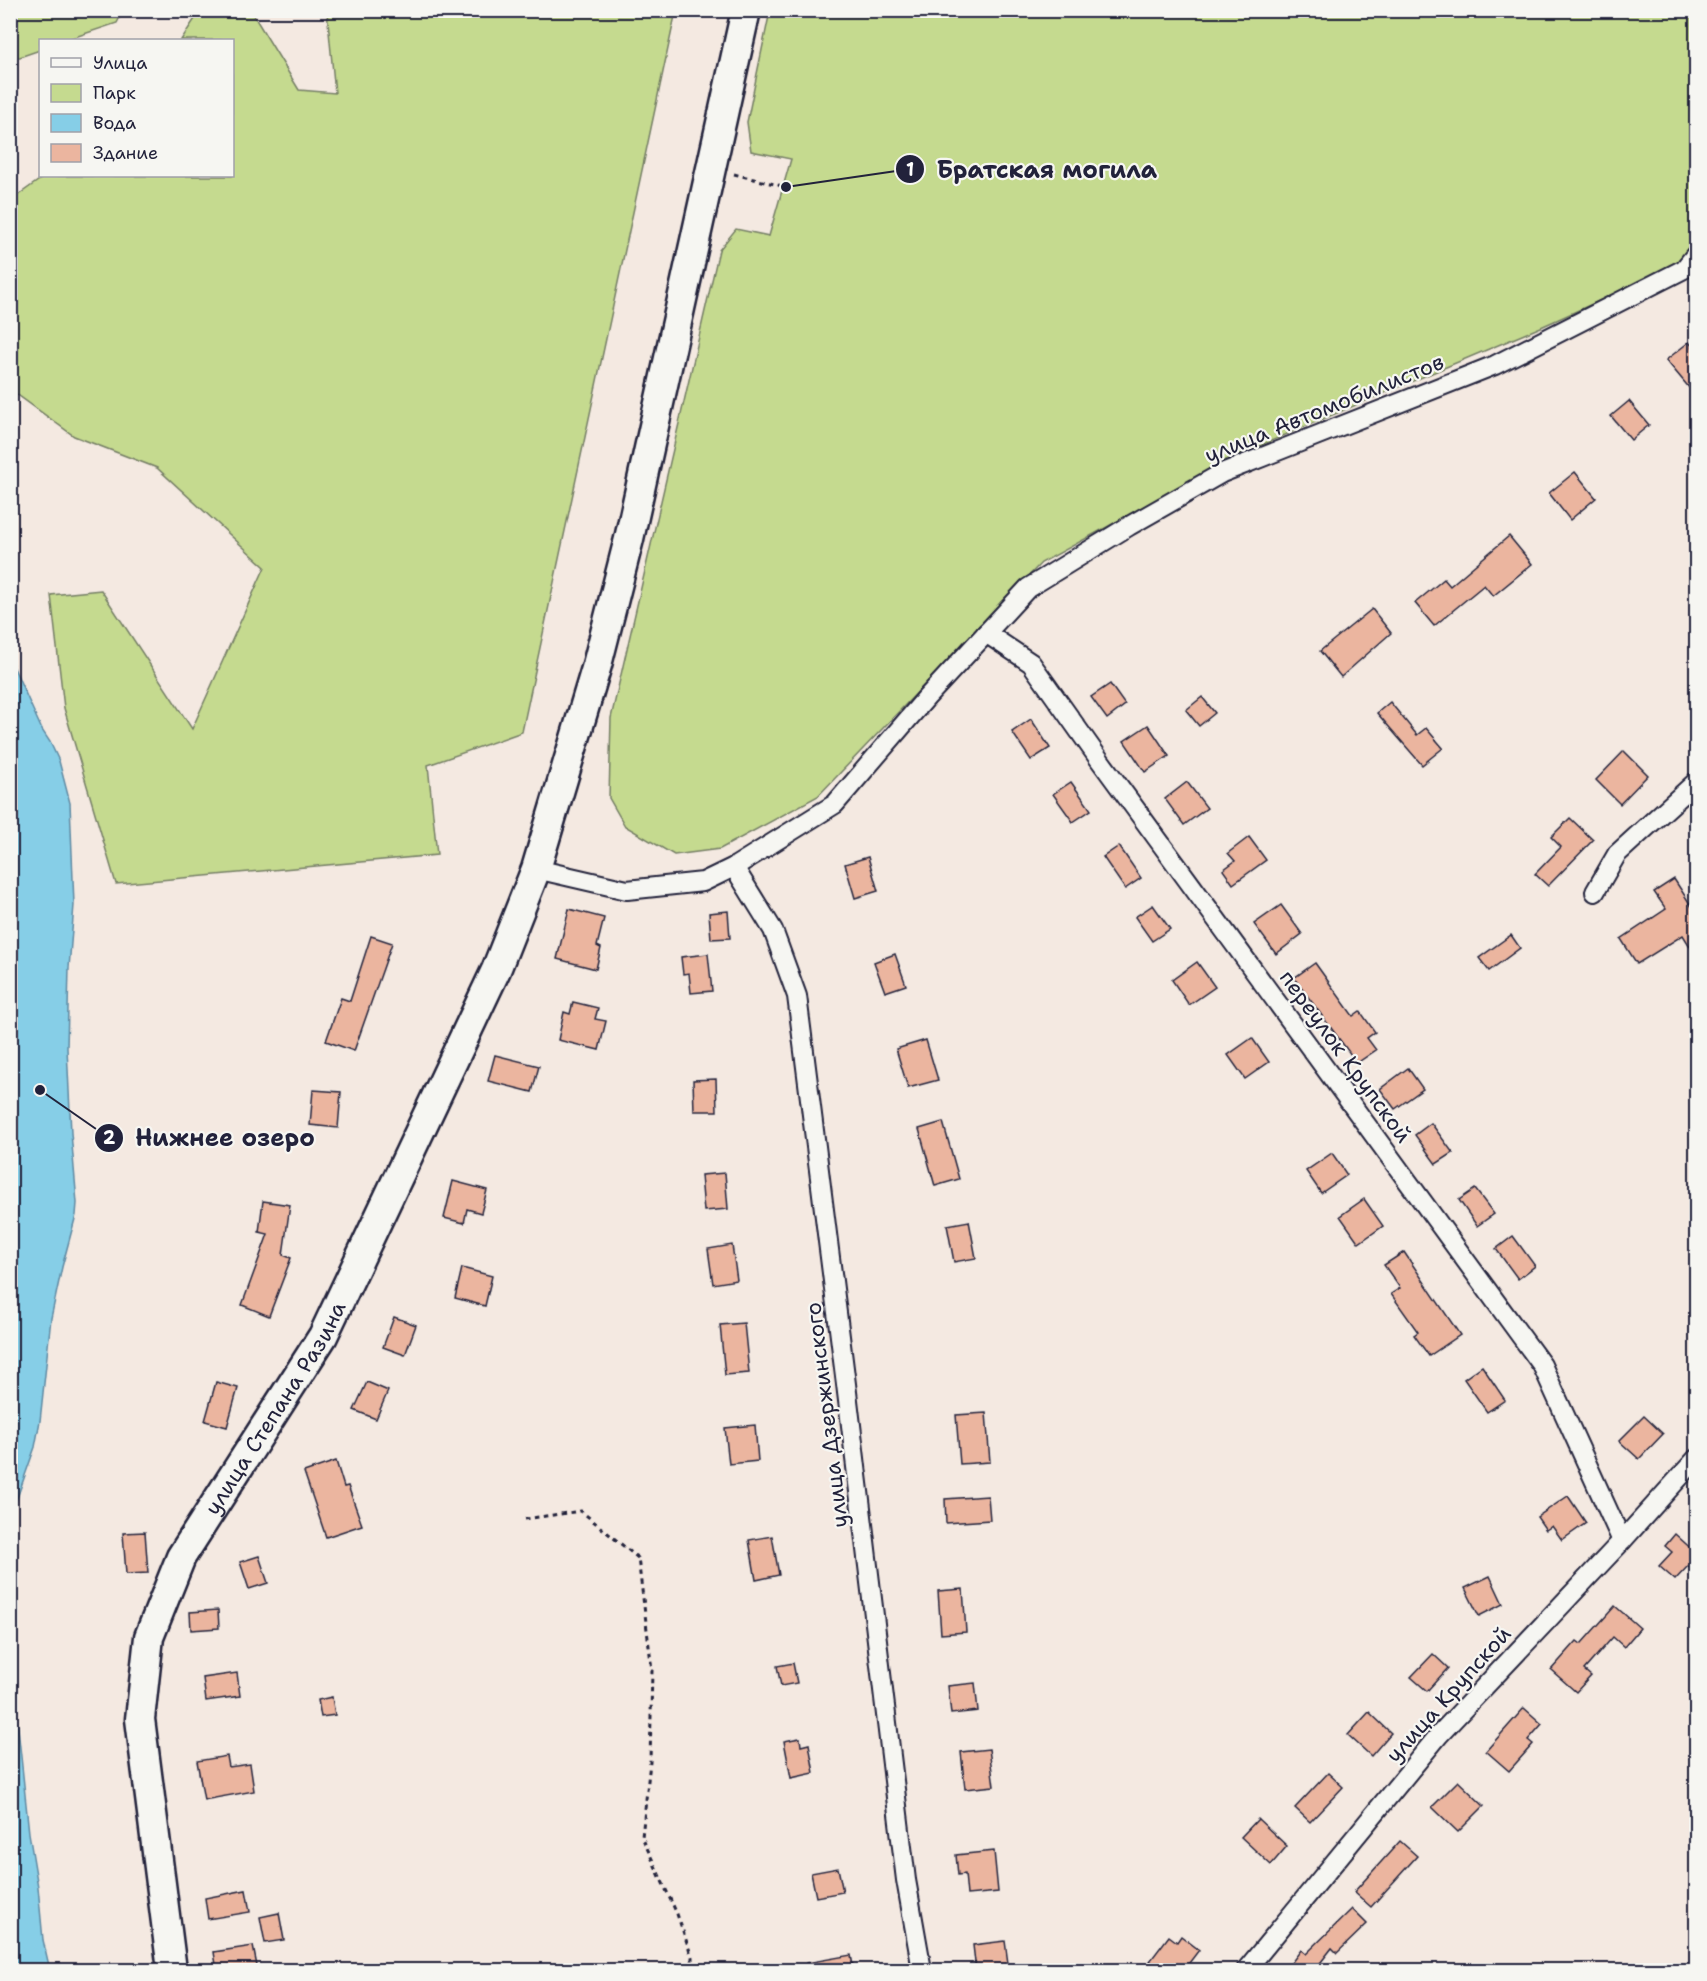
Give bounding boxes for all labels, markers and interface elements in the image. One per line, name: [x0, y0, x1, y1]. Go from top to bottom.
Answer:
legend: [39, 39, 234, 177]
text: Улица: [93, 51, 147, 75]
text: Парк: [93, 81, 136, 105]
text: Вода: [93, 111, 136, 135]
text: Здание: [93, 141, 158, 165]
callout: Братская могила: [895, 148, 1169, 190]
text: Братская могила: [937, 154, 1158, 186]
text: 1: [906, 158, 914, 182]
street label: улица Автомобилистов: [1200, 347, 1448, 470]
street label: переулок Крупской: [1273, 964, 1418, 1149]
callout: Нижнее озеро: [94, 1117, 327, 1159]
text: Нижнее озеро: [135, 1122, 315, 1154]
text: 2: [103, 1126, 116, 1150]
street label: улица Степана Разина: [198, 1296, 352, 1521]
street label: улица Дзержинского: [798, 1301, 855, 1529]
street label: улица Крупской: [1379, 1620, 1517, 1769]

